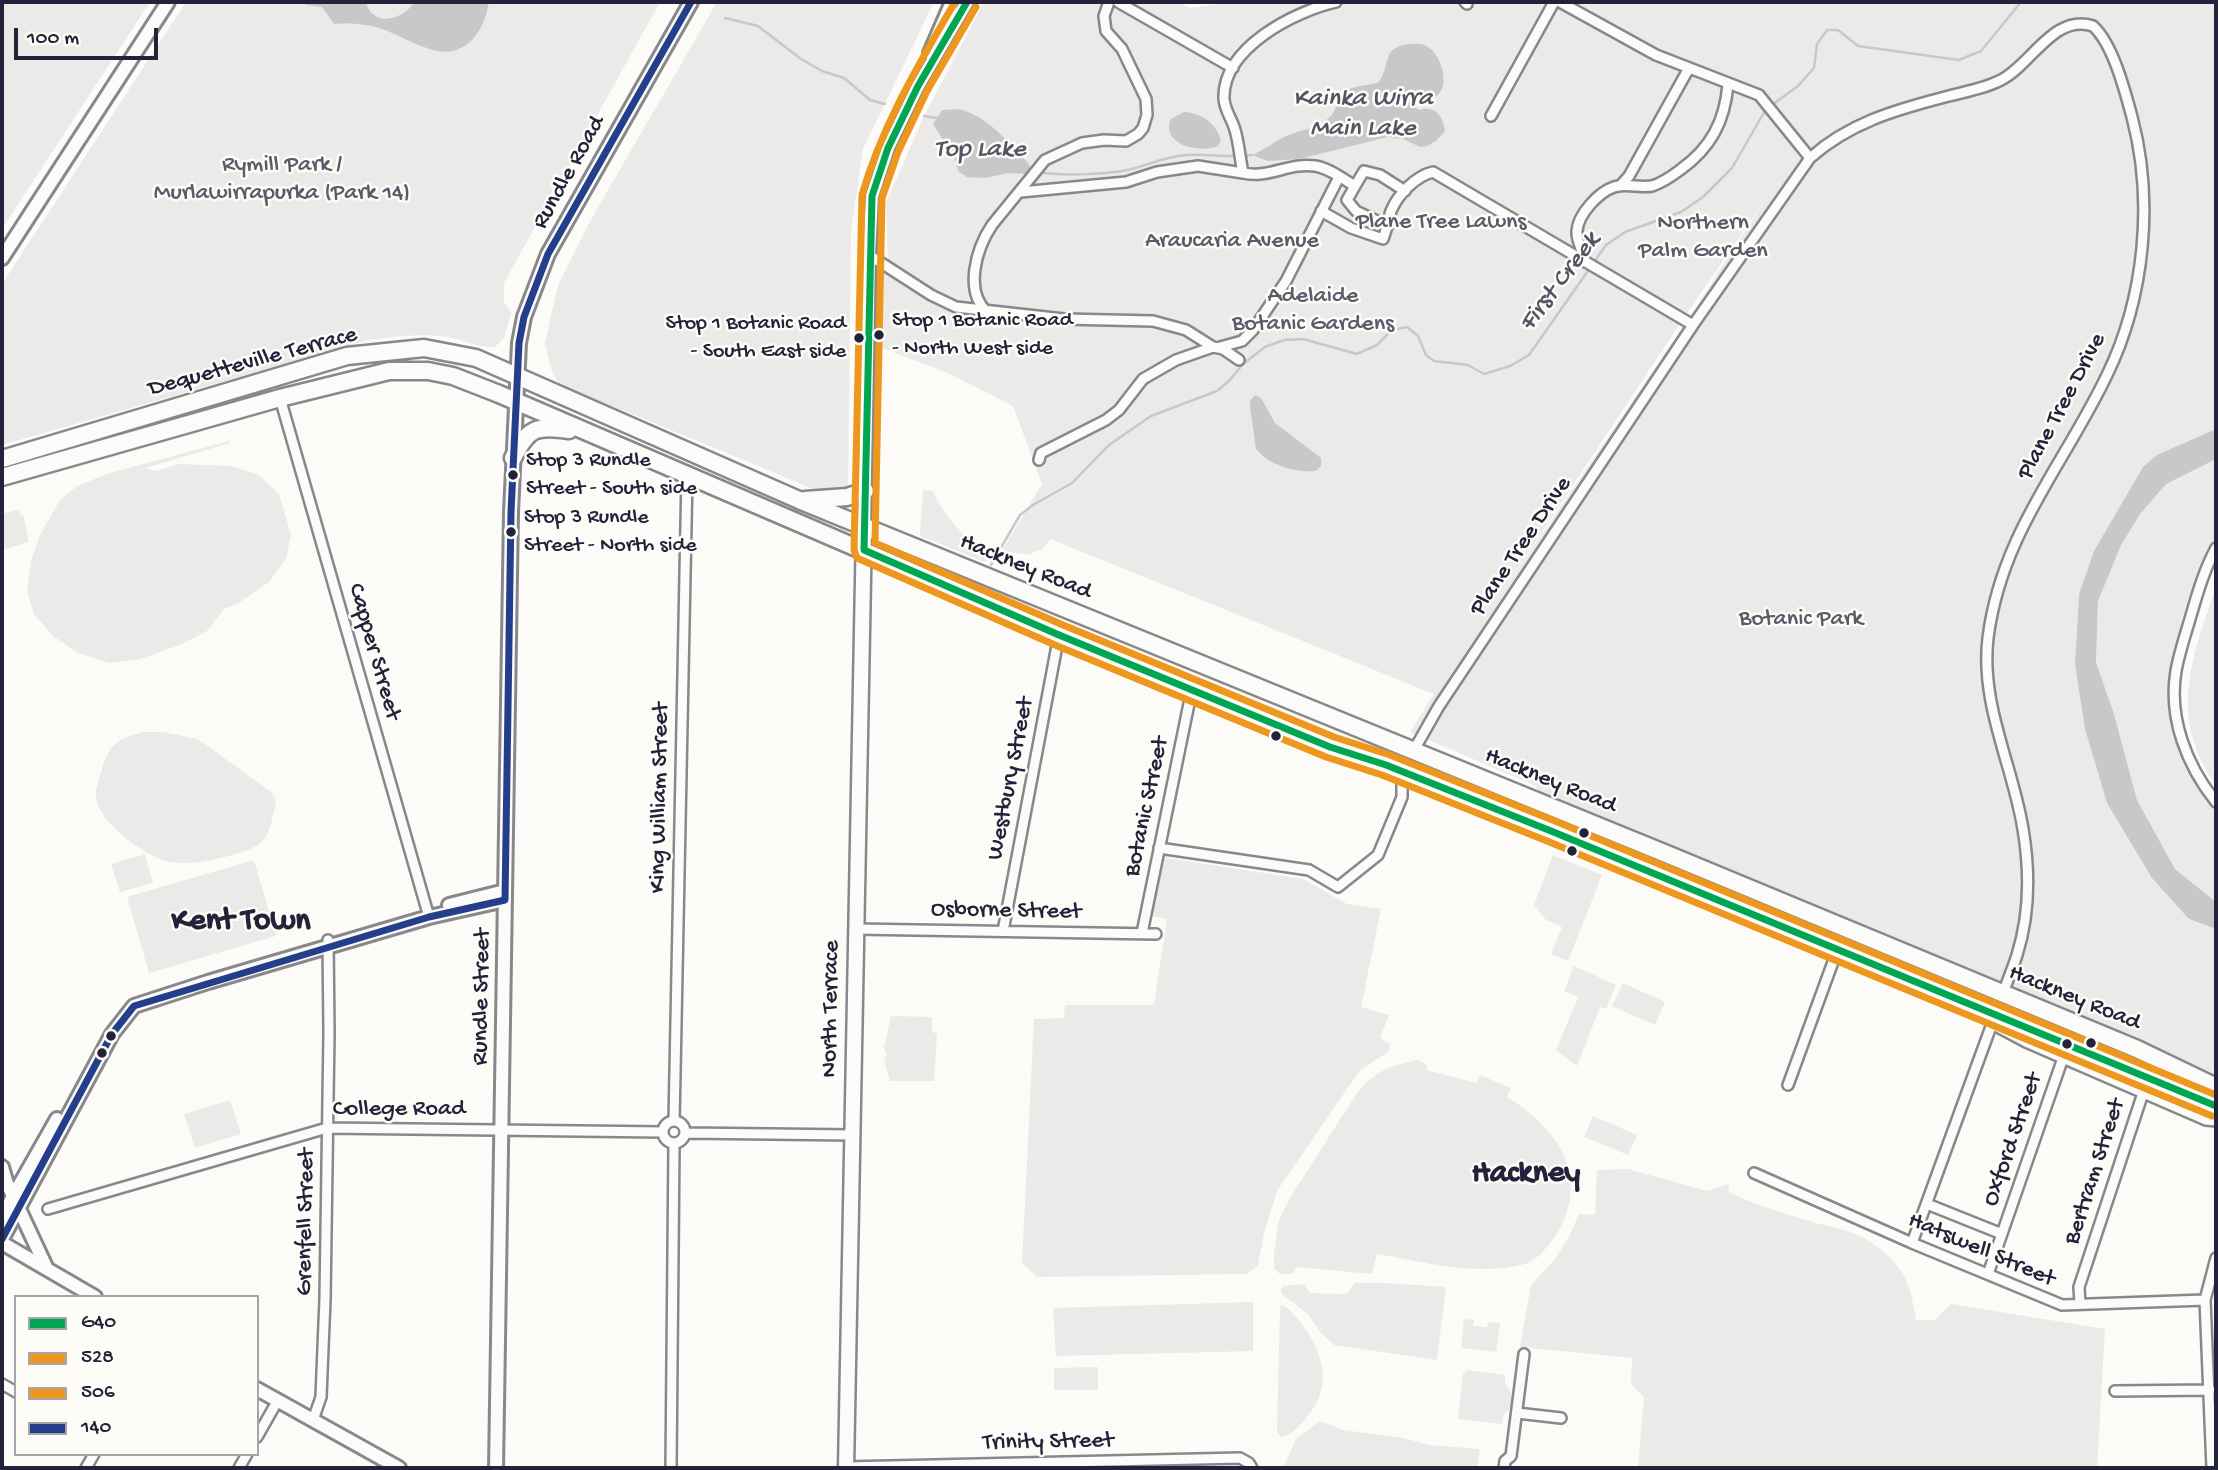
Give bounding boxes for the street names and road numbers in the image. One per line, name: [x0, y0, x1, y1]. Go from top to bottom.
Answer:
street label: Rundle Road: [527, 111, 613, 235]
street label: Dequetteville Terrace: [145, 321, 361, 405]
street label: Plane Tree Drive: [2012, 329, 2114, 485]
street label: Plane Tree Drive: [1465, 472, 1579, 622]
street label: Hackney Road: [955, 529, 1095, 607]
street label: Capper Street: [340, 580, 406, 724]
street label: Westbury Street: [982, 695, 1042, 863]
street label: King William Street: [645, 702, 677, 894]
street label: Botanic Street: [1119, 734, 1177, 880]
street label: Hackney Road: [1480, 743, 1620, 821]
street label: Osborne Street: [931, 896, 1081, 928]
street label: Rundle Street: [467, 928, 499, 1066]
street label: North Terrace: [816, 940, 848, 1078]
street label: Hackney Road: [2004, 960, 2144, 1038]
street label: Oxford Street: [1978, 1070, 2050, 1210]
street label: College Road: [333, 1096, 465, 1124]
street label: Bertram Street: [2059, 1096, 2133, 1248]
street label: Grenfell Street: [291, 1148, 323, 1296]
street label: Hatswell Street: [1903, 1207, 2059, 1295]
street label: Trinity Street: [982, 1427, 1114, 1459]

